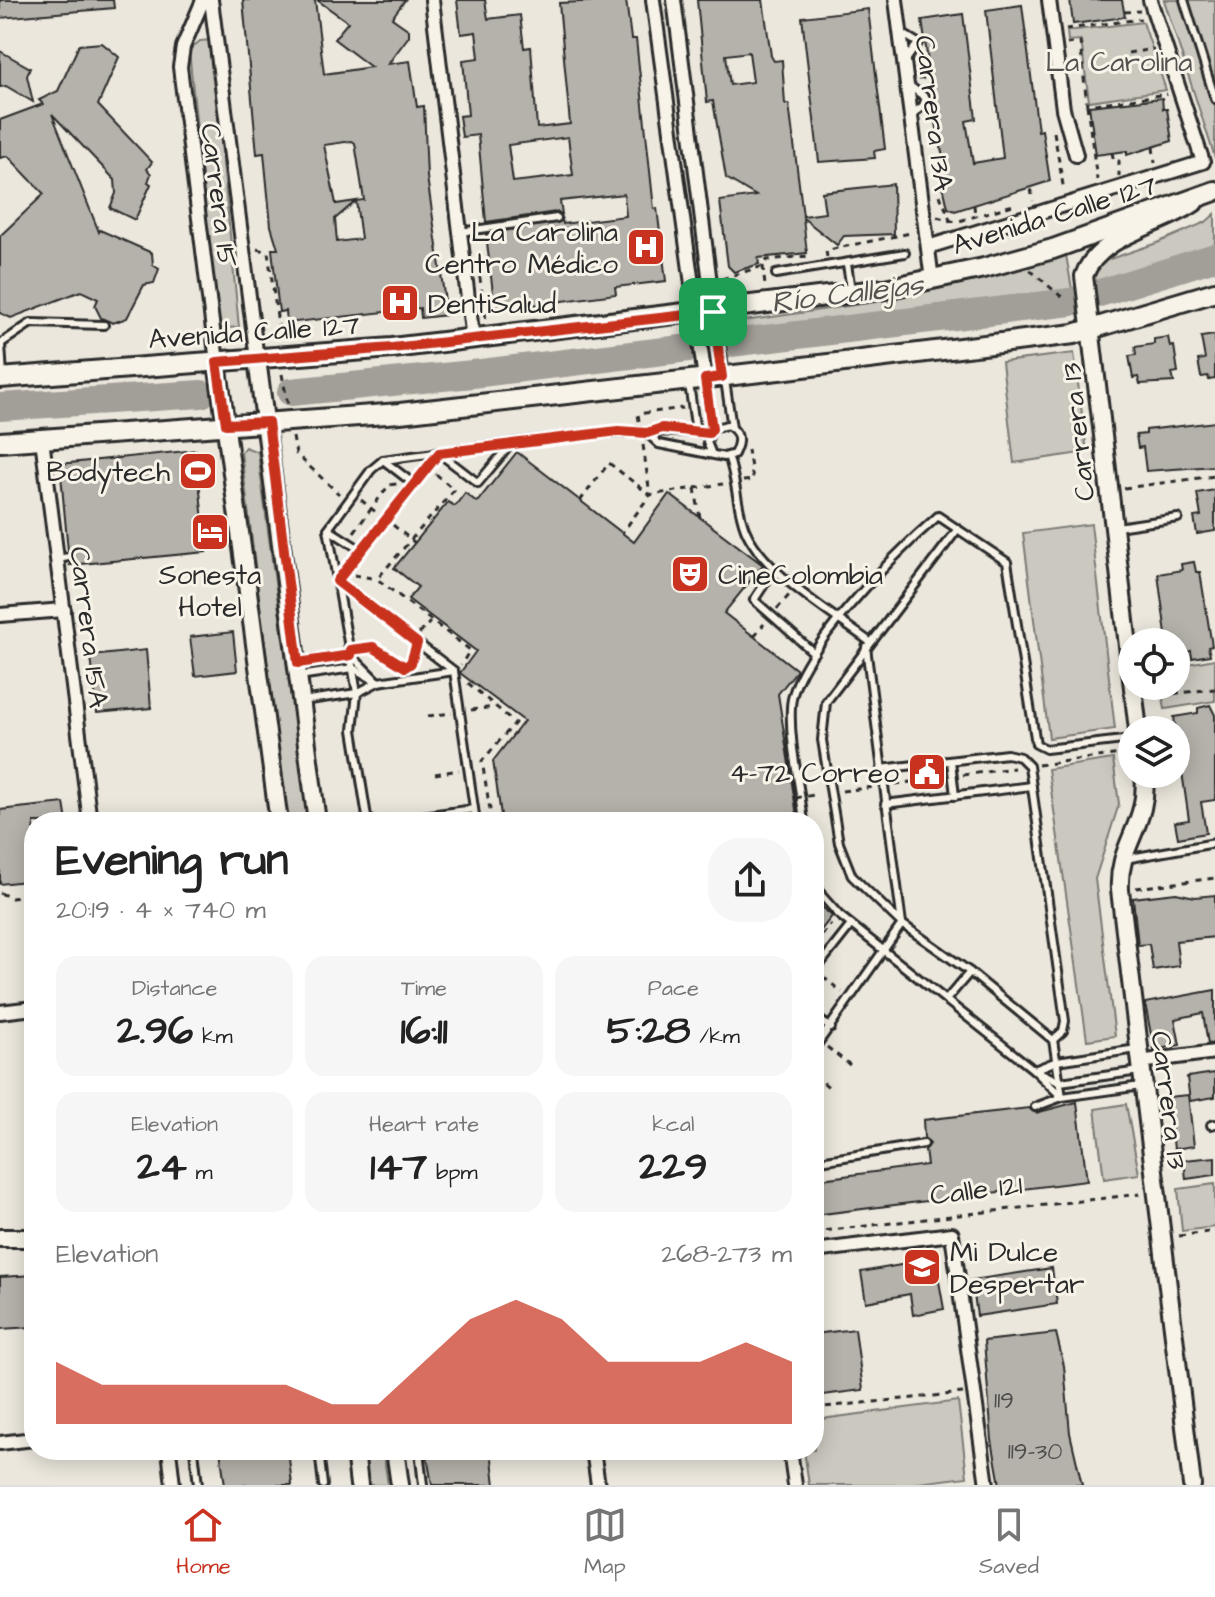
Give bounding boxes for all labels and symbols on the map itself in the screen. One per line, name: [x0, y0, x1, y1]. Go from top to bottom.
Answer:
street label: Carrera 13A: [905, 33, 962, 193]
park label: La Carolina: [1046, 43, 1193, 82]
street label: Carrera 15: [190, 121, 247, 269]
street label: Avenida Calle 127: [947, 166, 1161, 265]
place label: La Carolina Centro Médico: [425, 213, 618, 284]
hospital icon: La Carolina Centro Médico: [625, 226, 667, 268]
water label: Río Callejas: [769, 264, 927, 324]
pin: [679, 278, 747, 346]
hospital icon: DentiSalud: [379, 282, 421, 324]
place label: DentiSalud: [428, 285, 556, 324]
street label: Avenida Calle 127: [147, 306, 361, 359]
street label: Carrera 13: [1052, 361, 1105, 503]
sports icon: Bodytech: [177, 450, 219, 492]
place label: Bodytech: [47, 453, 170, 494]
hotel icon: Sonesta Hotel: [189, 511, 231, 553]
street label: Carrera 15A: [59, 544, 118, 710]
theatre icon: CineColombia: [669, 553, 711, 595]
place label: Sonesta Hotel: [159, 556, 261, 627]
place label: CineColombia: [718, 556, 883, 595]
public building icon: 4-72 Correo: [906, 751, 948, 793]
place label: 4-72 Correo: [729, 754, 899, 793]
street label: Carrera 13: [1141, 1029, 1196, 1171]
street label: Calle 121: [928, 1165, 1025, 1215]
place label: Mi Dulce Despertar: [950, 1233, 1085, 1304]
school or university icon: Mi Dulce Despertar: [901, 1246, 943, 1288]
house number: 119: [994, 1384, 1014, 1418]
house number: 119-30: [1008, 1435, 1062, 1469]

